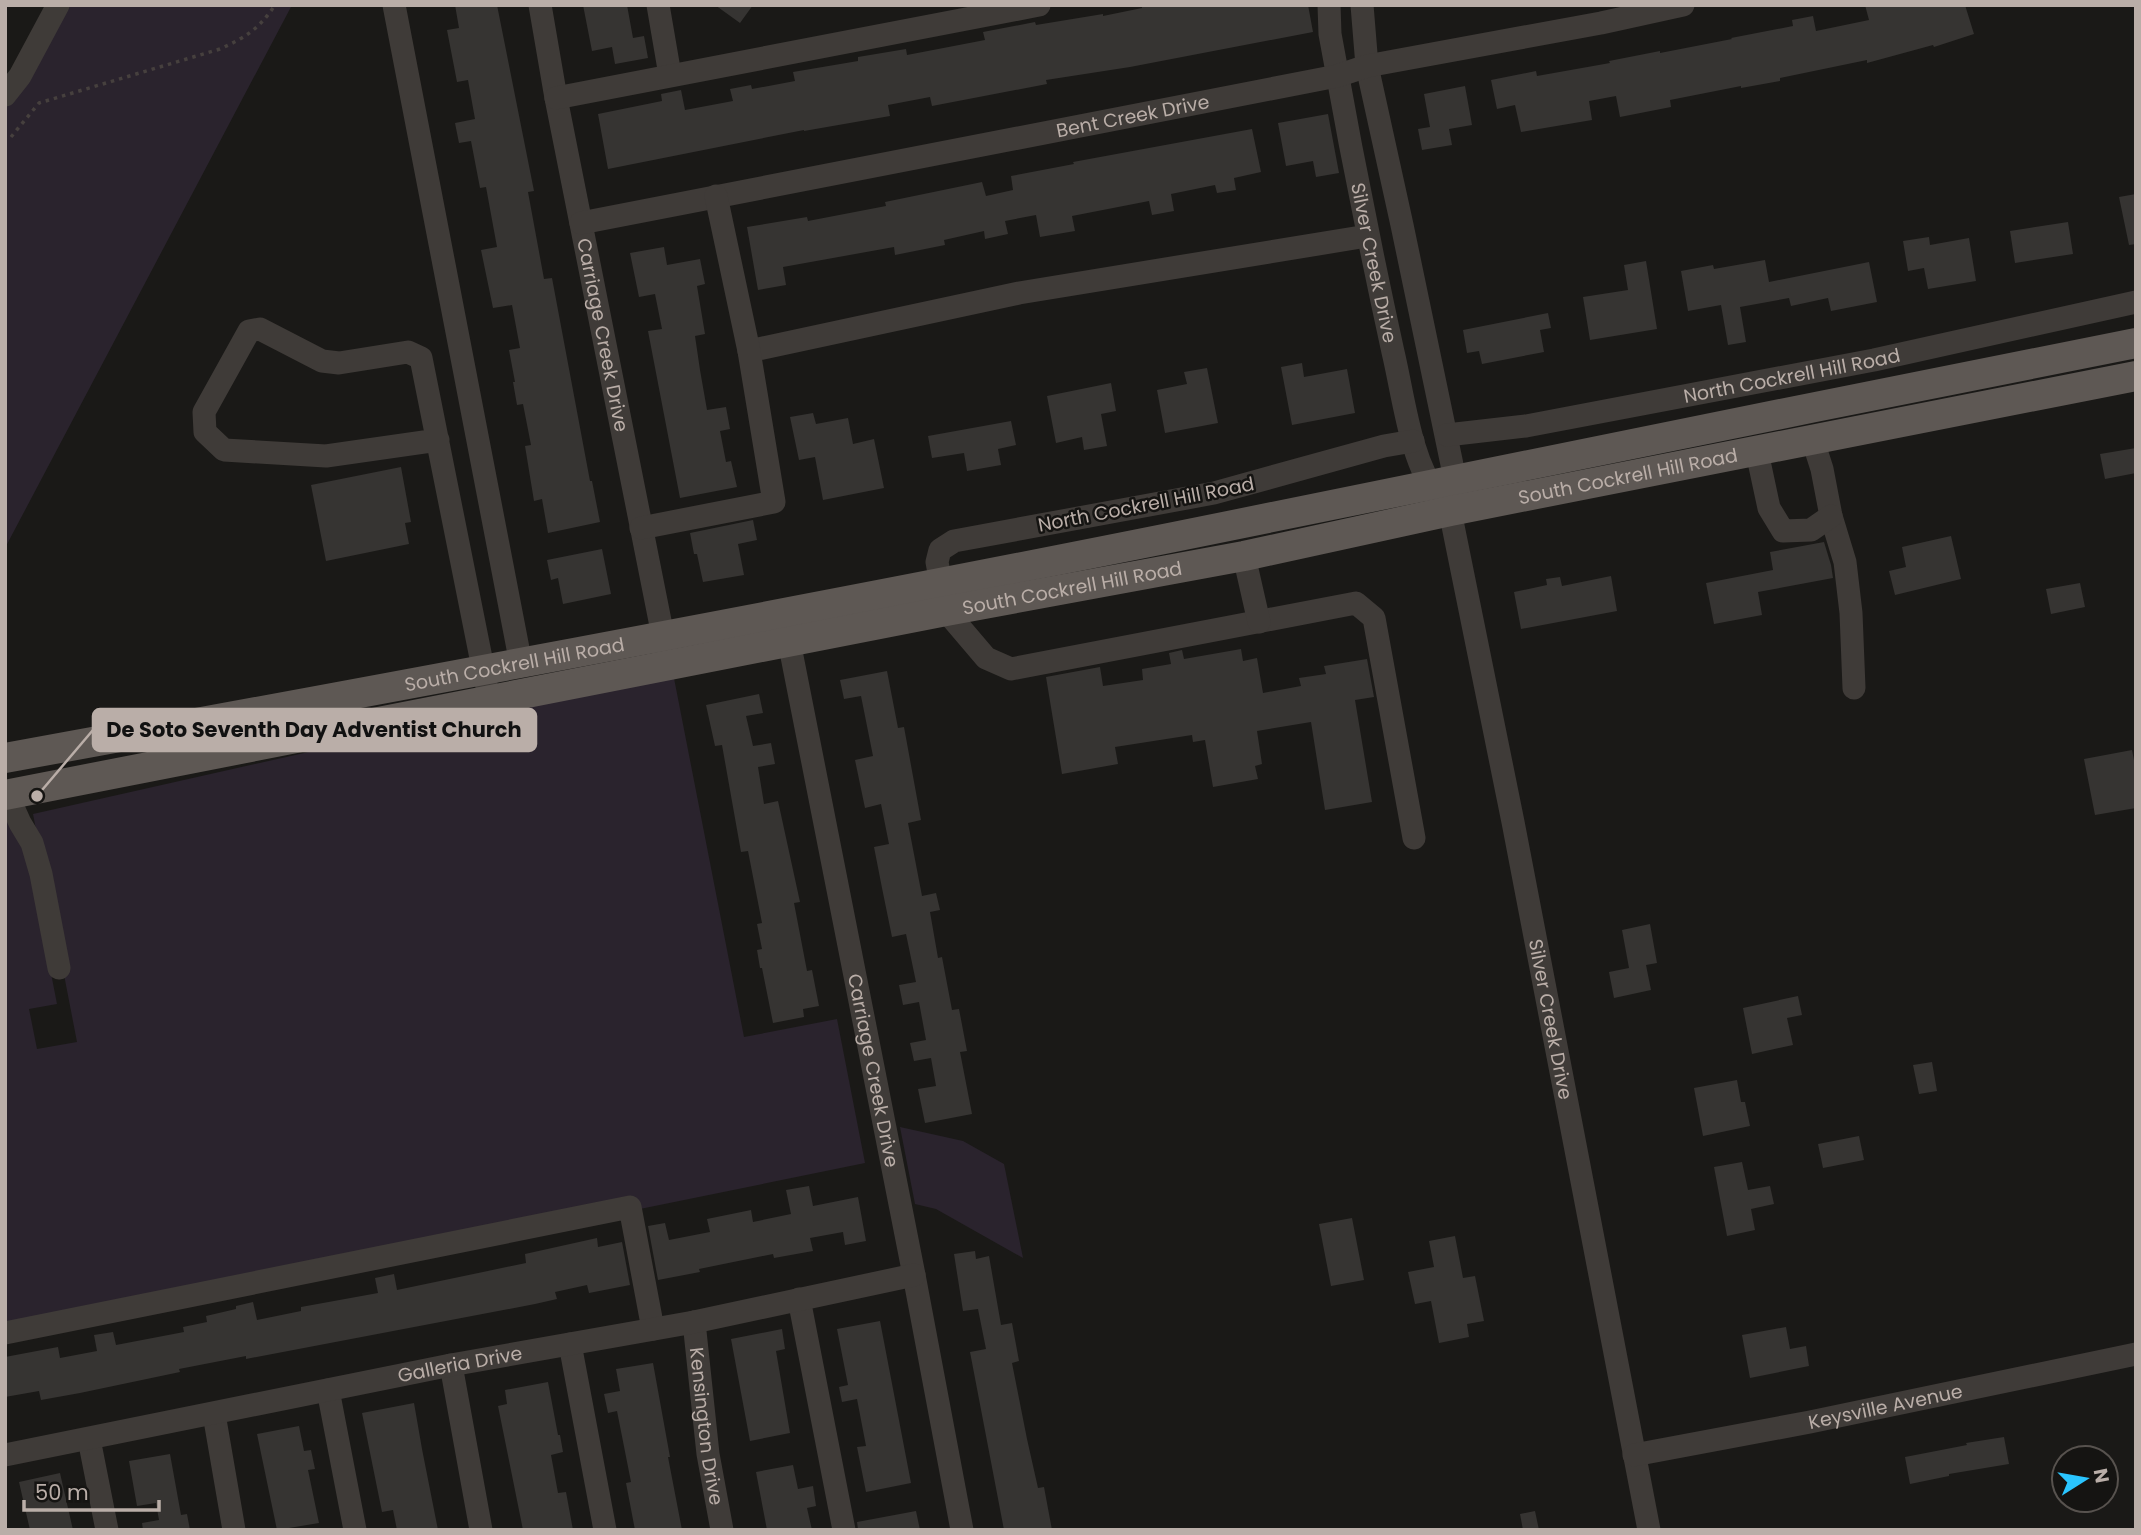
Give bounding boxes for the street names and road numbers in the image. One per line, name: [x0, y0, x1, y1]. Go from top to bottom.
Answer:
street label: Bent Creek Drive: [1054, 88, 1212, 144]
street label: Silver Creek Drive: [1344, 180, 1404, 346]
street label: Carriage Creek Drive: [570, 236, 635, 434]
street label: North Cockrell Hill Road: [1681, 342, 1903, 410]
street label: South Cockrell Hill Road: [1516, 442, 1740, 511]
street label: North Cockrell Hill Road: [1036, 470, 1257, 539]
street label: South Cockrell Hill Road: [960, 555, 1184, 622]
street label: South Cockrell Hill Road: [402, 631, 627, 698]
street label: Silver Creek Drive: [1522, 937, 1579, 1102]
street label: Carriage Creek Drive: [841, 971, 905, 1170]
street label: Galleria Drive: [395, 1340, 524, 1389]
street label: Kensington Drive: [683, 1346, 730, 1507]
street label: Keysville Avenue: [1806, 1378, 1965, 1436]

